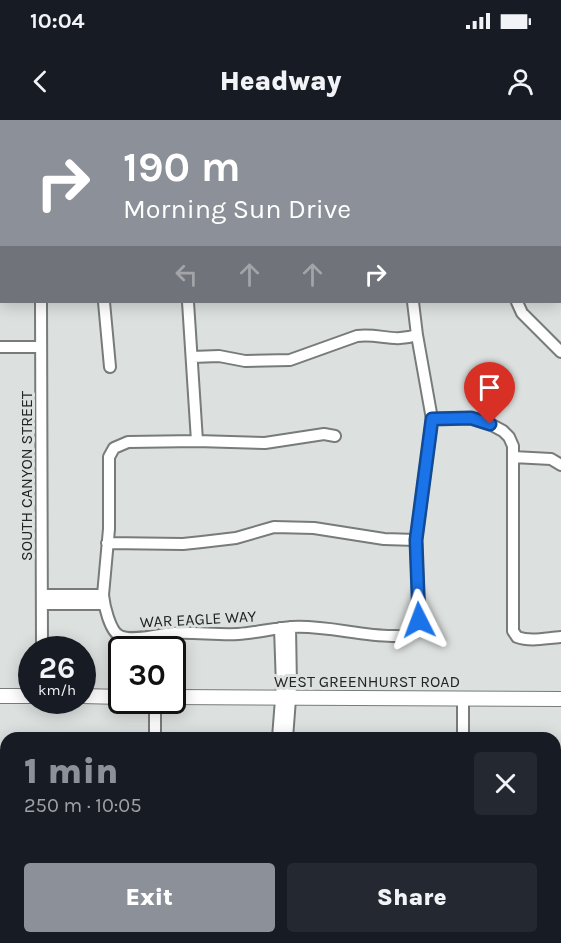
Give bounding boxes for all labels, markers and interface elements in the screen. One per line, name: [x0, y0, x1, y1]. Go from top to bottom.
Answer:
text: 10:04: [30, 8, 85, 34]
icon: back: [24, 65, 57, 98]
text: Headway: [220, 65, 341, 97]
icon: person: [504, 65, 537, 98]
text: 190 m: [123, 142, 241, 192]
icon: right: [24, 144, 102, 222]
text: Morning Sun Drive: [123, 193, 351, 225]
icon: left: [170, 258, 203, 291]
icon: ahead: [233, 258, 266, 291]
icon: ahead: [296, 258, 329, 291]
icon: right: [359, 258, 392, 291]
pin: [464, 362, 515, 424]
icon: arrive: [473, 371, 506, 404]
street label: SOUTH CANYON STREET: [17, 391, 36, 561]
position arrow: [387, 588, 451, 652]
street label: WAR EAGLE WAY: [139, 606, 257, 632]
speed limit sign: 30: [108, 636, 186, 714]
text: 26: [39, 650, 75, 686]
street label: WEST GREENHURST ROAD: [274, 672, 460, 691]
text: km/h: [38, 681, 76, 699]
text: 1 min: [24, 750, 118, 792]
button: close: [474, 752, 537, 815]
text: 250 m · 10:05: [24, 794, 142, 817]
button: Exit: [24, 863, 275, 932]
button: Share: [287, 863, 537, 932]

